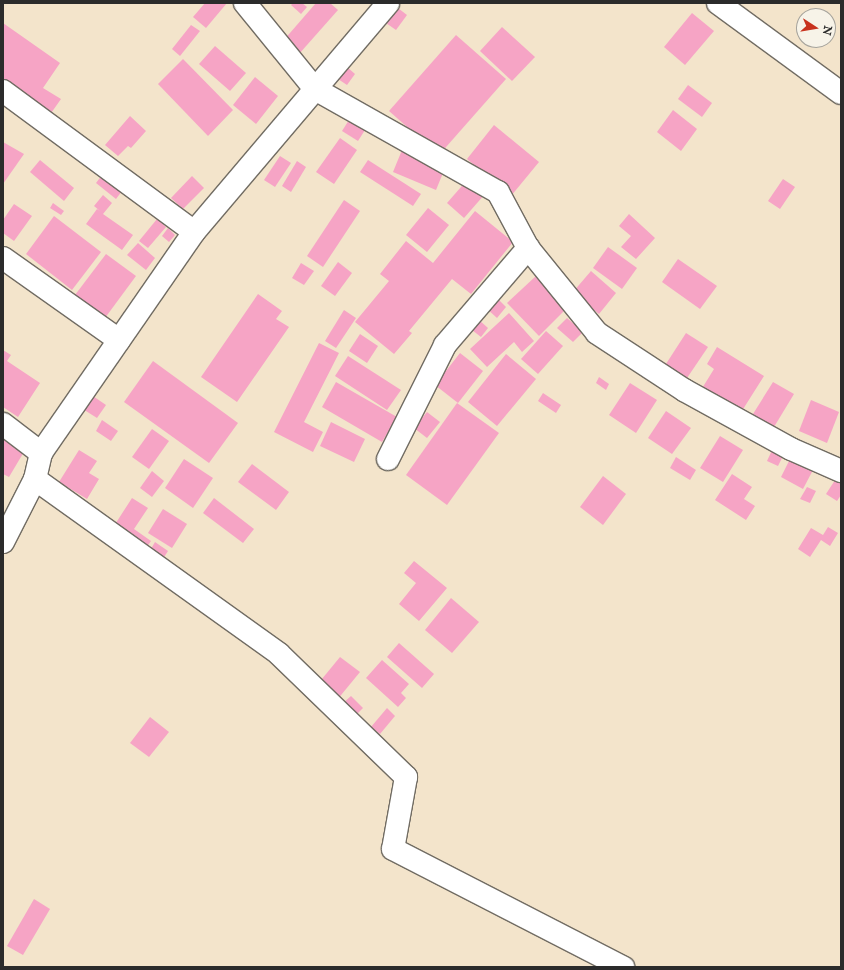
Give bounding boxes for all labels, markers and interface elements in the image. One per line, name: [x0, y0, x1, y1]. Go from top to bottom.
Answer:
north arrow: [796, 8, 836, 48]
text: N: [819, 24, 835, 36]

